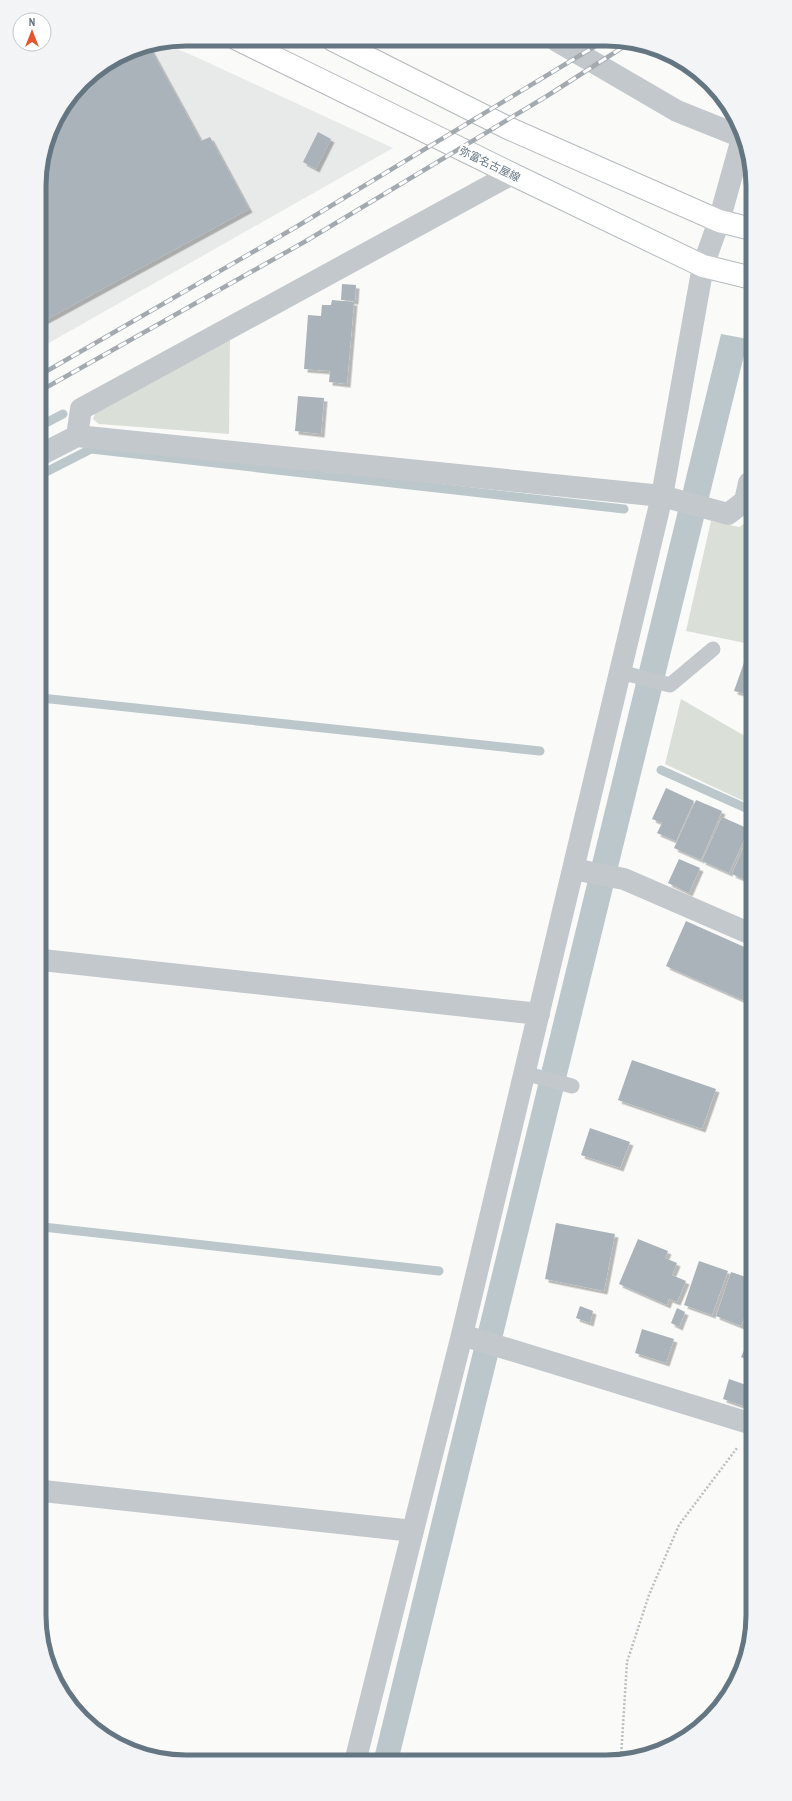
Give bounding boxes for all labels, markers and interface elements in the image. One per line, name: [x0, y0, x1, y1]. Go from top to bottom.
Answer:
north arrow: [12, 12, 52, 52]
text: N: [29, 15, 35, 29]
street label: 弥富名古屋線: [457, 143, 523, 185]

